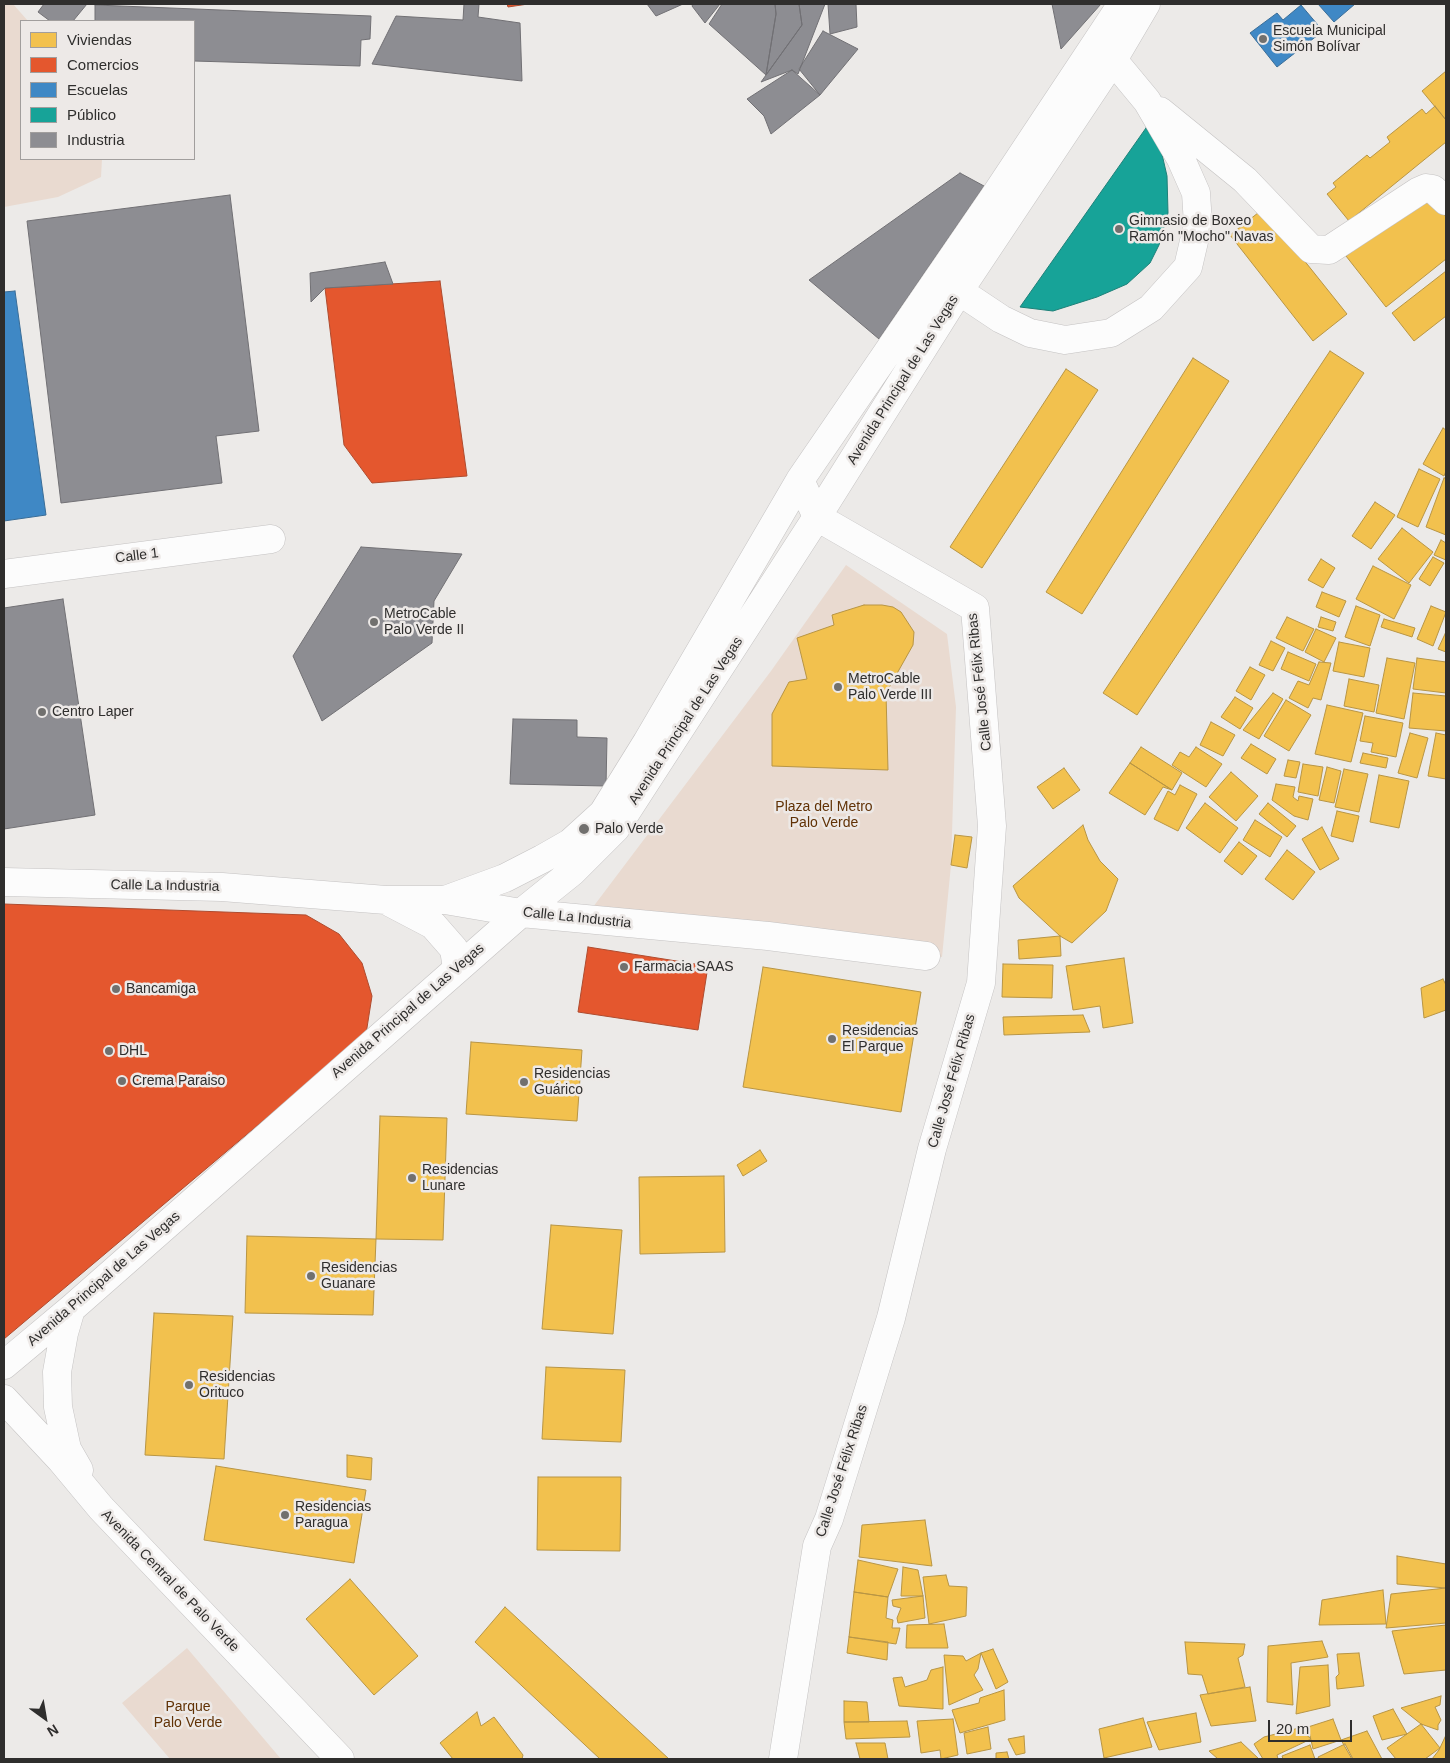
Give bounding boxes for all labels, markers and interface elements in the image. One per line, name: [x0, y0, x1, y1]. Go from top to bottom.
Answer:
legend: [20, 20, 195, 160]
place label: Escuela Municipal Simón Bolívar: [1273, 23, 1386, 56]
text: Viviendas: [67, 31, 132, 48]
marker: Escuela Municipal Simón Bolívar: [1257, 33, 1269, 45]
text: Comercios: [67, 56, 139, 73]
text: Escuelas: [67, 81, 128, 98]
text: Público: [67, 106, 116, 123]
text: Industria: [67, 131, 125, 148]
place label: Gimnasio de Boxeo Ramón "Mocho" Navas: [1129, 213, 1274, 246]
marker: Gimnasio de Boxeo Ramón "Mocho" Navas: [1113, 223, 1125, 235]
street label: Avenida Principal de Las Vegas: [844, 292, 962, 468]
street label: Calle 1: [114, 545, 160, 567]
place label: MetroCable Palo Verde II: [384, 606, 464, 638]
street label: Calle José Félix Ribas: [964, 612, 996, 752]
marker: MetroCable Palo Verde II: [368, 616, 380, 628]
street label: Avenida Principal de Las Vegas: [625, 634, 747, 808]
place label: MetroCable Palo Verde III: [848, 671, 932, 704]
marker: MetroCable Palo Verde III: [832, 681, 844, 693]
place label: Centro Laper: [52, 704, 134, 720]
marker: Centro Laper: [36, 706, 48, 718]
park label: Plaza del Metro Palo Verde: [775, 799, 873, 832]
place label: Palo Verde: [595, 821, 663, 837]
marker: Palo Verde: [577, 822, 591, 836]
street label: Calle La Industria: [110, 877, 220, 895]
street label: Calle La Industria: [522, 904, 632, 932]
street label: Avenida Principal de Las Vegas: [328, 940, 488, 1082]
place label: Farmacia SAAS: [634, 959, 734, 975]
marker: Farmacia SAAS: [618, 961, 630, 973]
place label: Bancamiga: [126, 981, 196, 997]
marker: Bancamiga: [110, 983, 122, 995]
street label: Calle José Félix Ribas: [925, 1012, 979, 1150]
place label: Residencias El Parque: [842, 1023, 918, 1056]
marker: Residencias El Parque: [826, 1033, 838, 1045]
place label: DHL: [119, 1043, 147, 1059]
marker: DHL: [103, 1045, 115, 1057]
place label: Residencias Guárico: [534, 1066, 610, 1098]
place label: Crema Paraiso: [132, 1073, 225, 1089]
marker: Crema Paraiso: [116, 1075, 128, 1087]
marker: Residencias Guárico: [518, 1076, 530, 1088]
place label: Residencias Lunare: [422, 1162, 498, 1194]
marker: Residencias Lunare: [406, 1172, 418, 1184]
street label: Avenida Principal de Las Vegas: [24, 1208, 184, 1350]
place label: Residencias Guanare: [321, 1260, 397, 1292]
marker: Residencias Guanare: [305, 1270, 317, 1282]
place label: Residencias Orituco: [199, 1369, 275, 1401]
marker: Residencias Orituco: [183, 1379, 195, 1391]
street label: Calle José Félix Ribas: [813, 1403, 871, 1539]
place label: Residencias Paragua: [295, 1499, 371, 1531]
street label: Avenida Central de Palo Verde: [98, 1506, 242, 1656]
marker: Residencias Paragua: [279, 1509, 291, 1521]
north arrow: [20, 1693, 70, 1743]
park label: Parque Palo Verde: [154, 1699, 222, 1731]
scale bar: [1270, 1710, 1354, 1742]
text: 20 m: [1276, 1720, 1309, 1737]
text: N: [44, 1721, 61, 1740]

